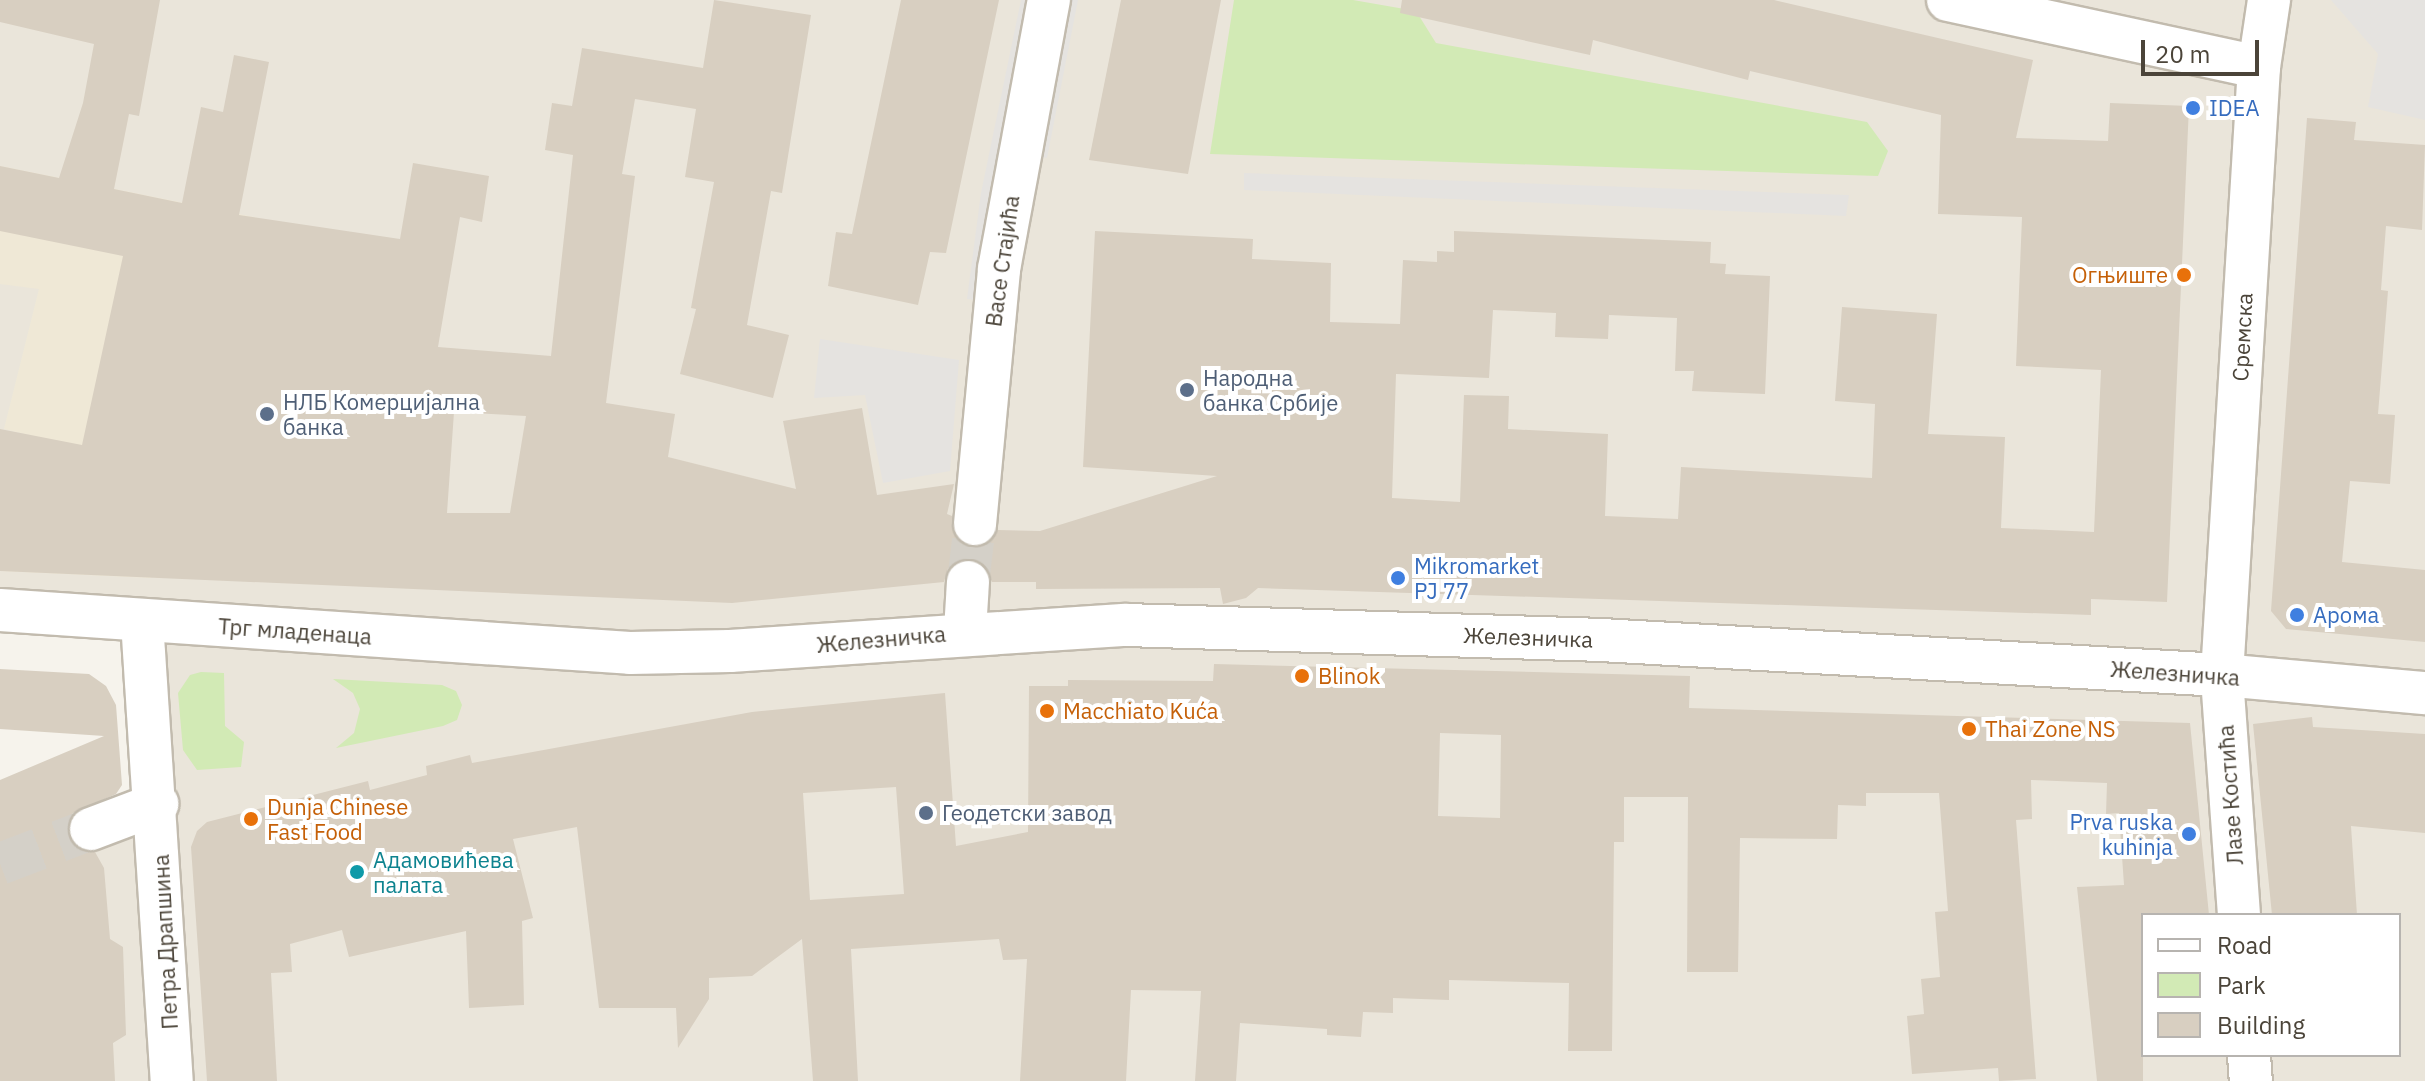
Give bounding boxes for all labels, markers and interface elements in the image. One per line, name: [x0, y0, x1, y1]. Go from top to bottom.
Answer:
scale bar: [2145, 24, 2263, 74]
text: 20 m: [2155, 38, 2210, 70]
place label: IDEA: [2209, 95, 2259, 121]
marker: IDEA: [2184, 99, 2202, 117]
street label: Васе Стајића: [980, 194, 1024, 328]
place label: Огњиште: [2072, 262, 2168, 288]
marker: Огњиште: [2175, 266, 2193, 284]
street label: Сремска: [2227, 292, 2257, 382]
place label: Народна банка Србије: [1203, 364, 1338, 416]
marker: Народна банка Србије: [1178, 381, 1196, 399]
place label: НЛБ Комерцијална банка: [283, 388, 480, 440]
marker: НЛБ Комерцијална банка: [258, 405, 276, 423]
place label: Mikromarket PJ 77: [1414, 552, 1539, 604]
marker: Mikromarket PJ 77: [1389, 569, 1407, 587]
place label: Арома: [2313, 602, 2379, 628]
marker: Арома: [2288, 606, 2306, 624]
street label: Трг младенаца: [217, 612, 373, 650]
street label: Железничка: [815, 620, 947, 658]
street label: Железничка: [1463, 622, 1593, 652]
street label: Железничка: [2109, 655, 2241, 691]
place label: Blinok: [1318, 663, 1380, 689]
marker: Blinok: [1293, 667, 1311, 685]
place label: Macchiato Kuća: [1063, 698, 1219, 724]
marker: Macchiato Kuća: [1038, 702, 1056, 720]
place label: Thai Zone NS: [1985, 716, 2116, 742]
marker: Thai Zone NS: [1960, 720, 1978, 738]
street label: Лазе Костића: [2212, 724, 2248, 866]
place label: Dunja Chinese Fast Food: [267, 793, 408, 844]
place label: Геодетски завод: [942, 800, 1112, 826]
marker: Геодетски завод: [917, 804, 935, 822]
place label: Prva ruska kuhinja: [2070, 808, 2173, 860]
marker: Dunja Chinese Fast Food: [242, 810, 260, 828]
marker: Prva ruska kuhinja: [2180, 825, 2198, 843]
place label: Адамовићева палата: [373, 846, 514, 898]
street label: Петра Драпшина: [147, 854, 183, 1030]
marker: Адамовићева палата: [348, 863, 366, 881]
legend: [2141, 913, 2401, 1057]
text: Road: [2217, 929, 2272, 961]
text: Park: [2217, 969, 2266, 1001]
text: Building: [2217, 1009, 2305, 1041]

